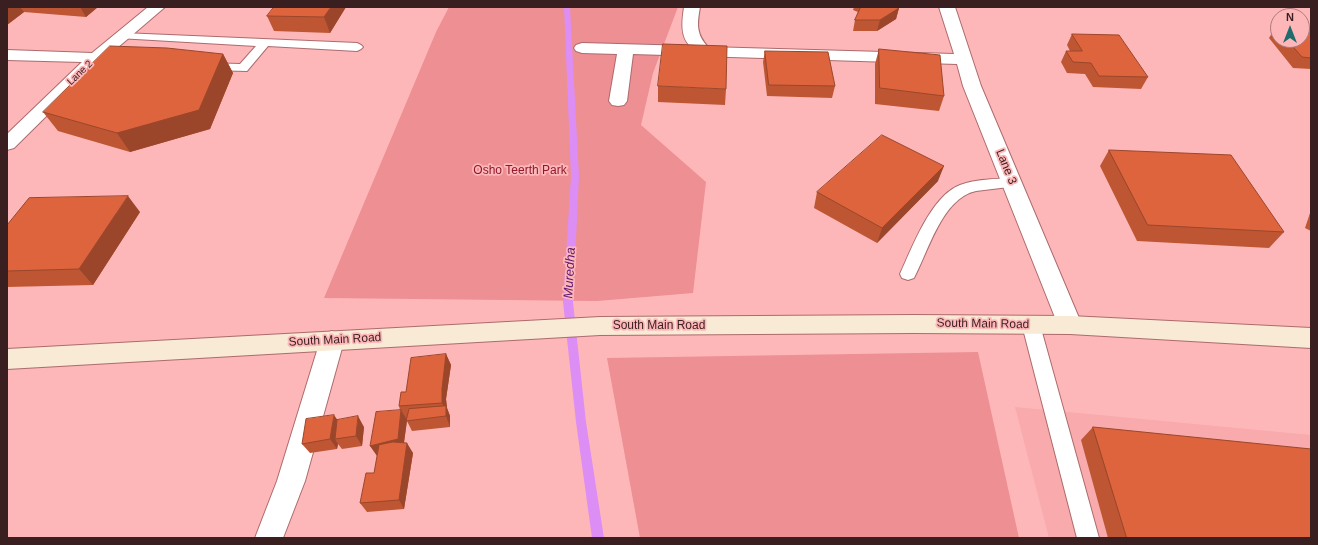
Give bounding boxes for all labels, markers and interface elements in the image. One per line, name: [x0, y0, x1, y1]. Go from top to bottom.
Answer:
north arrow: [1270, 8, 1310, 48]
text: N: [1286, 11, 1294, 23]
street label: Lane 2: [65, 58, 95, 88]
street label: Lane 3: [992, 147, 1020, 187]
park label: Osho Teerth Park: [473, 164, 567, 178]
water label: Muredha: [561, 247, 579, 299]
street label: South Main Road: [937, 316, 1029, 332]
street label: South Main Road: [613, 319, 705, 333]
street label: South Main Road: [288, 330, 382, 350]

